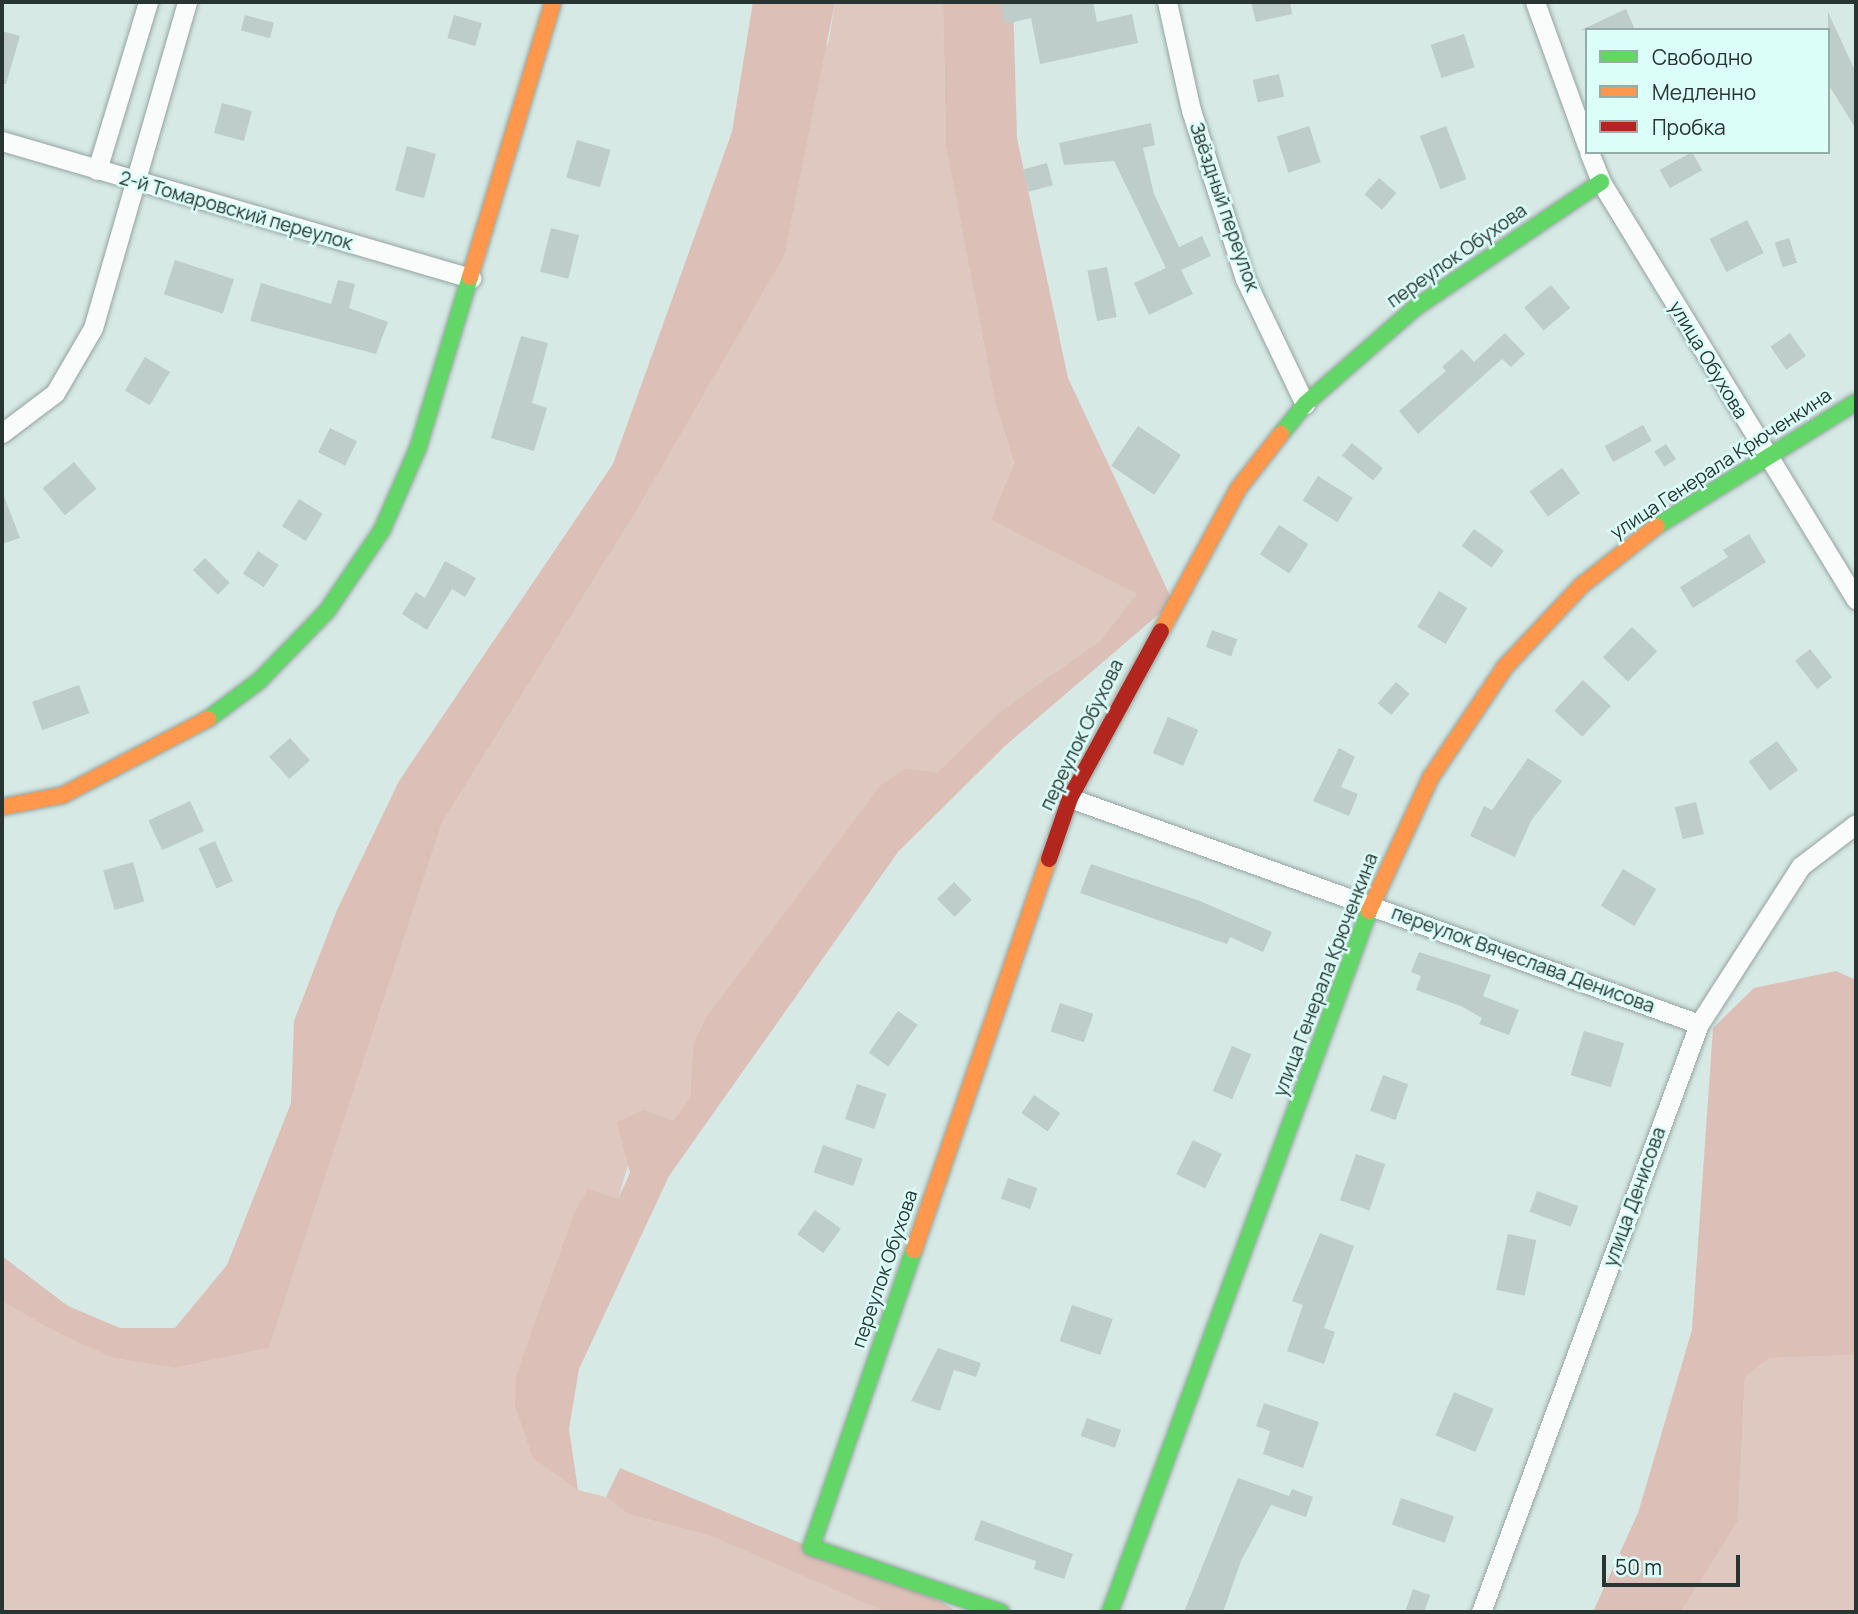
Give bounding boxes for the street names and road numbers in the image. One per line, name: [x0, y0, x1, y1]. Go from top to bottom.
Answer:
street label: Звёздный переулок: [1184, 120, 1264, 294]
street label: 2-й Томаровский переулок: [117, 167, 355, 255]
street label: переулок Обухова: [1383, 199, 1531, 313]
street label: улица Обухова: [1664, 297, 1752, 423]
street label: улица Генерала Крюченкина: [1606, 384, 1836, 544]
street label: переулок Обухова: [1036, 656, 1128, 814]
street label: улица Генерала Крюченкина: [1269, 850, 1383, 1100]
street label: переулок Вячеслава Денисова: [1388, 902, 1658, 1018]
street label: улица Денисова: [1599, 1124, 1671, 1270]
street label: переулок Обухова: [847, 1187, 923, 1351]

